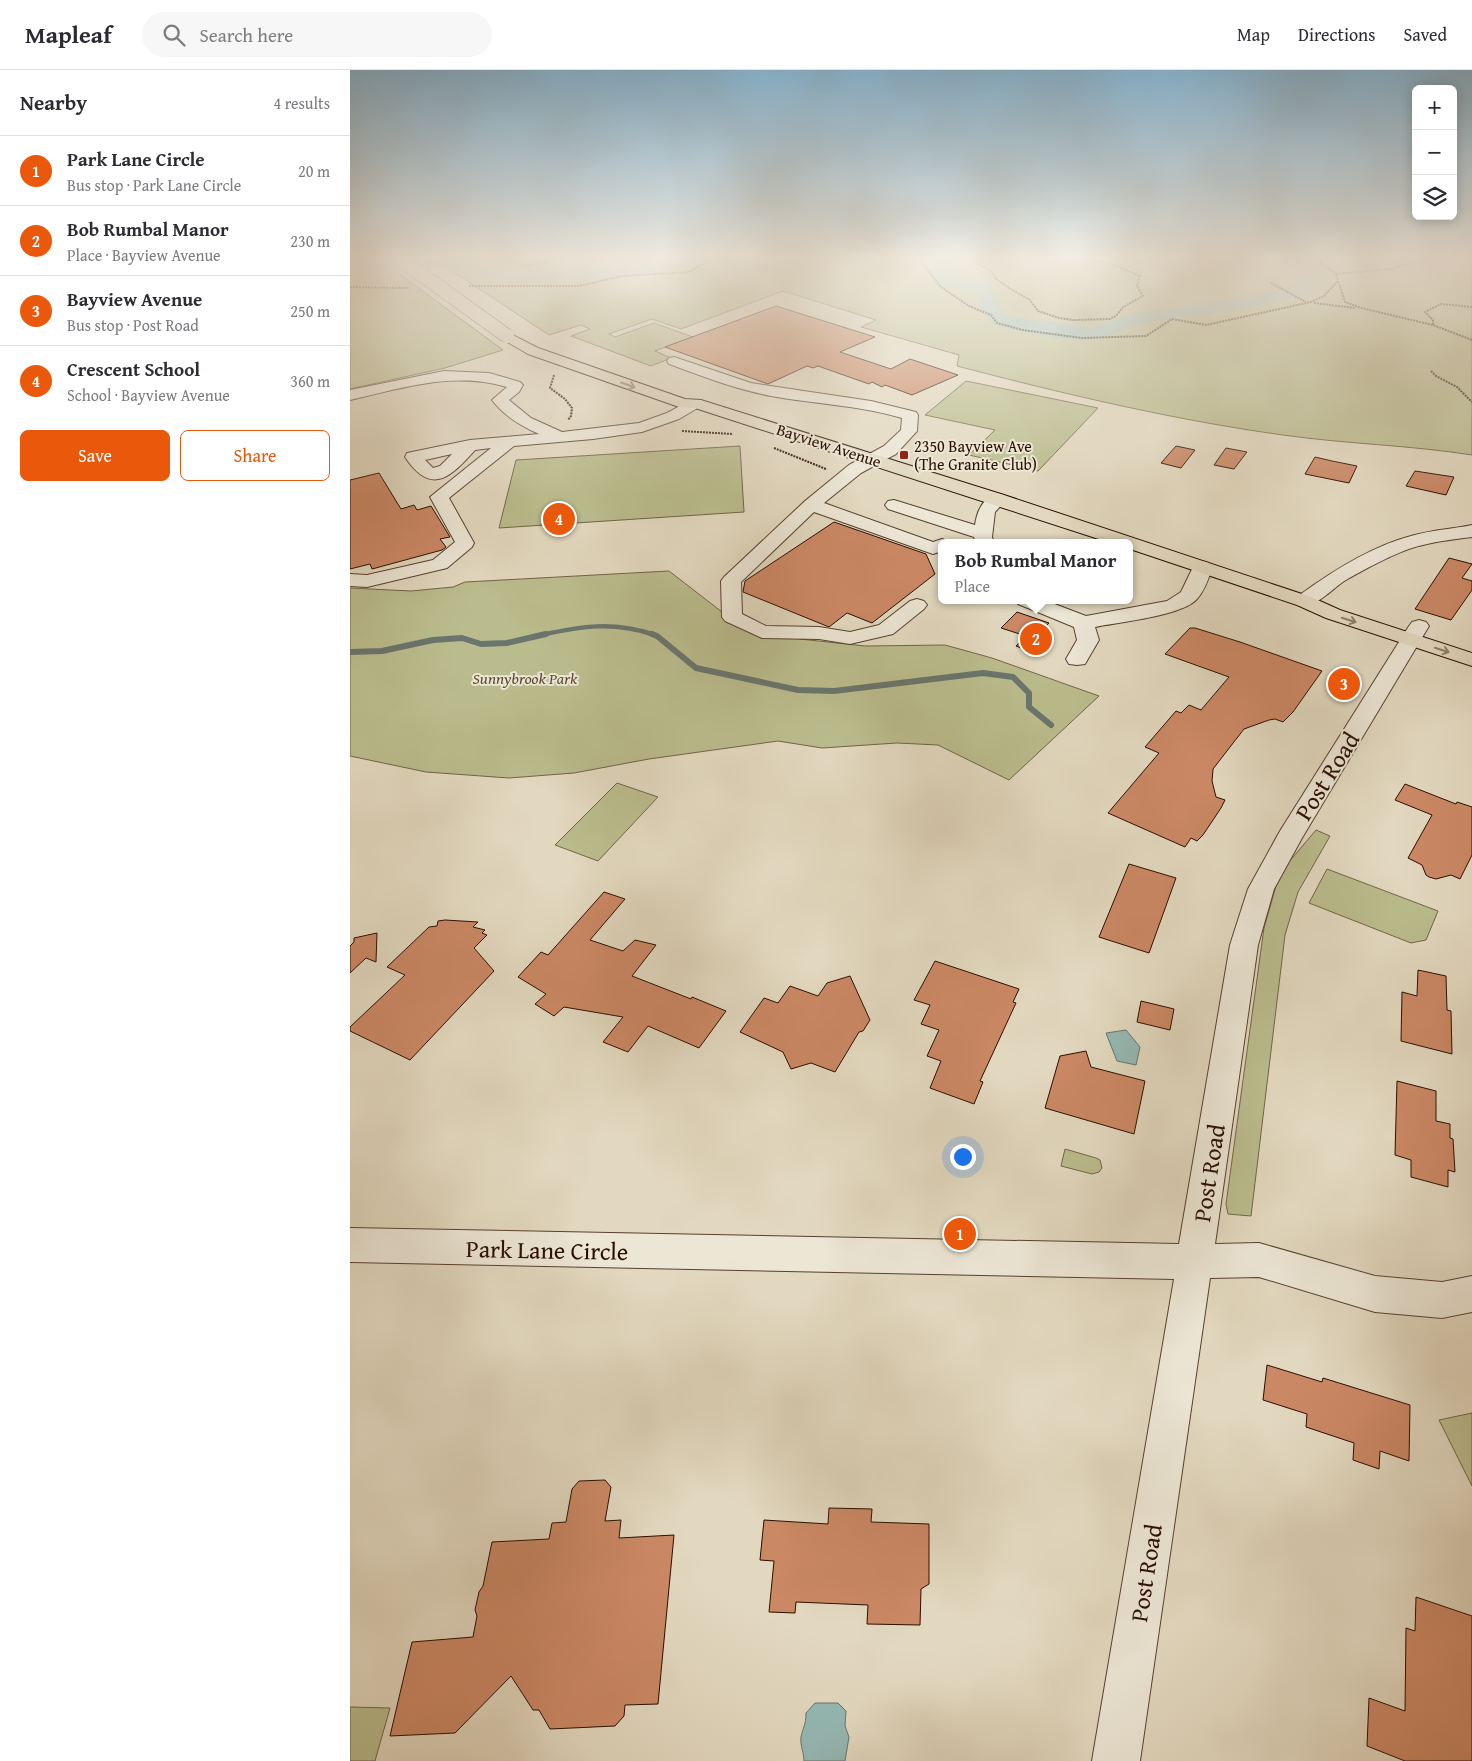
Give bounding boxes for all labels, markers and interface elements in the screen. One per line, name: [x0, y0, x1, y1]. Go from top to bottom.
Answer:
search box: [142, 12, 492, 57]
text: Mapleaf: [25, 17, 112, 52]
icon: search: [160, 21, 188, 49]
text: Search here: [200, 21, 293, 49]
text: Map: [1237, 21, 1270, 48]
text: Directions: [1298, 21, 1375, 48]
text: Saved: [1403, 21, 1447, 48]
map controls: [1412, 85, 1457, 220]
button: +: [1412, 85, 1457, 130]
text: Nearby: [20, 87, 87, 118]
text: 4 results: [273, 91, 330, 115]
button: −: [1412, 130, 1457, 175]
text: Park Lane Circle: [67, 145, 205, 173]
text: 1: [32, 159, 40, 183]
text: 20 m: [298, 159, 330, 183]
text: Bus stop · Park Lane Circle: [67, 173, 241, 197]
button: layers: [1412, 175, 1457, 220]
text: Bob Rumbal Manor: [67, 215, 229, 243]
text: 2: [32, 229, 40, 253]
text: 230 m: [290, 229, 330, 253]
text: Place · Bayview Avenue: [67, 243, 221, 267]
text: Bayview Avenue: [67, 285, 202, 313]
text: 3: [32, 299, 40, 323]
text: 250 m: [290, 299, 330, 323]
text: Bus stop · Post Road: [67, 313, 199, 337]
text: Crescent School: [67, 355, 200, 383]
text: 4: [32, 369, 40, 393]
text: 360 m: [290, 369, 330, 393]
one-way arrow: [620, 381, 636, 391]
text: School · Bayview Avenue: [67, 383, 230, 407]
street label: Bayview Avenue: [774, 417, 884, 473]
button: Save: [20, 430, 170, 481]
button: Share: [180, 430, 330, 481]
place label: 2350 Bayview Ave (The Granite Club): [914, 434, 1037, 476]
marker: 2350 Bayview Ave (The Granite Club): [898, 449, 910, 461]
pin: 4: [543, 500, 575, 538]
popup: [938, 539, 1133, 604]
text: Bob Rumbal Manor: [955, 546, 1116, 574]
text: Place: [955, 574, 990, 598]
one-way arrow: [1341, 615, 1357, 625]
pin: 2: [1020, 620, 1052, 658]
one-way arrow: [1433, 645, 1449, 655]
pin: 3: [1328, 665, 1360, 703]
park label: Sunnybrook Park: [473, 666, 578, 690]
street label: Post Road: [1286, 725, 1368, 827]
street label: Post Road: [1184, 1121, 1234, 1224]
your location: [950, 1144, 976, 1170]
pin: 1: [944, 1215, 976, 1253]
street label: Park Lane Circle: [466, 1231, 628, 1269]
street label: Post Road: [1121, 1521, 1171, 1624]

